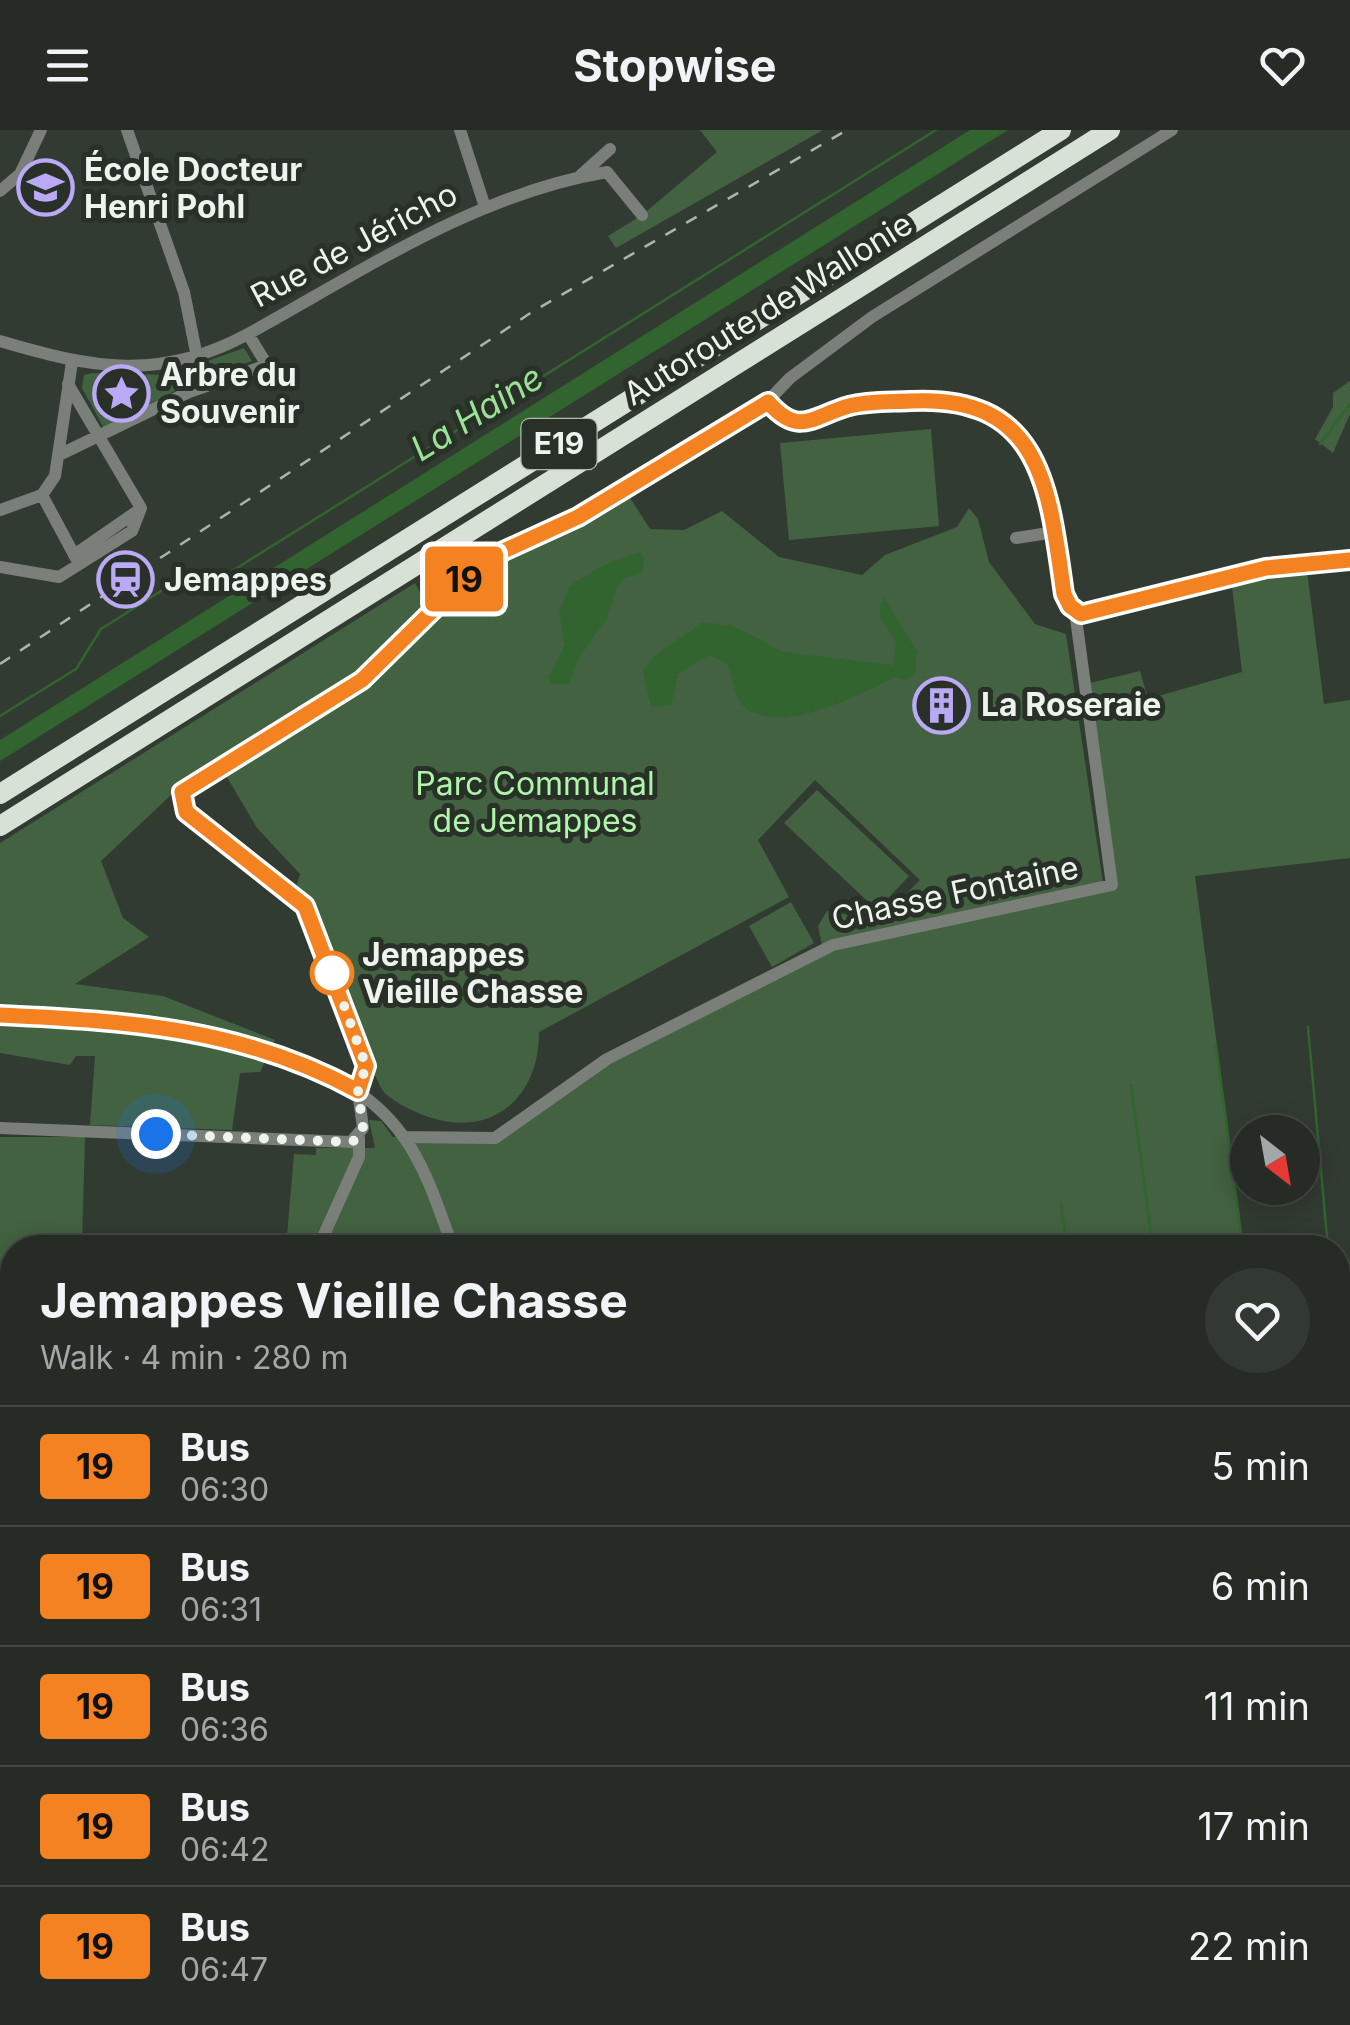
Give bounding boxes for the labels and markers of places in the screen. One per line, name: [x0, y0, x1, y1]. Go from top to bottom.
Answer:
place label: École Docteur Henri Pohl: [84, 150, 302, 226]
school or university icon: École Docteur Henri Pohl: [15, 158, 75, 218]
place label: Arbre du Souvenir: [160, 355, 300, 431]
place icon: Arbre du Souvenir: [91, 363, 151, 423]
station icon: Jemappes: [95, 550, 155, 610]
place label: Jemappes: [164, 560, 327, 599]
building icon: La Roseraie: [912, 675, 972, 735]
place label: La Roseraie: [981, 685, 1161, 724]
place label: Jemappes Vieille Chasse: [362, 935, 583, 1011]
marker: Jemappes Vieille Chasse: [311, 952, 353, 994]

